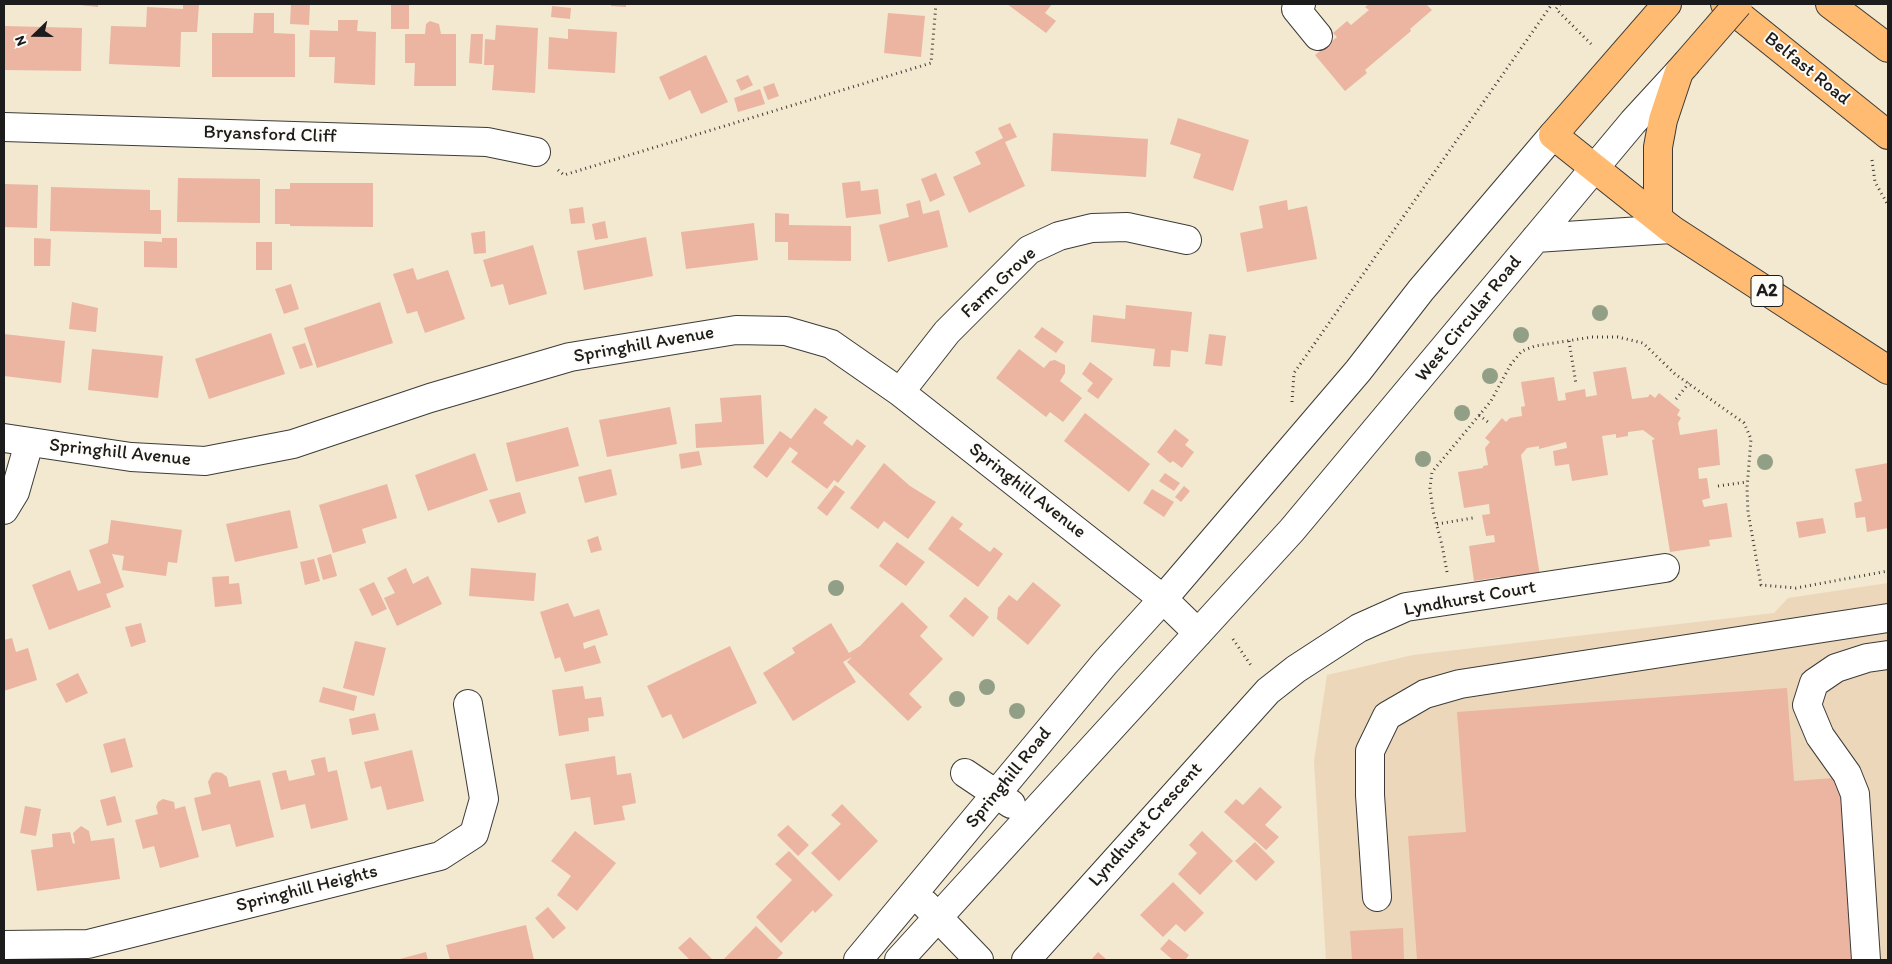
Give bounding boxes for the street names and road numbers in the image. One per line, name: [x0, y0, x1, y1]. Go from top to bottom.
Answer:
street label: Belfast Road: [1759, 27, 1855, 111]
street label: Bryansford Cliff: [203, 121, 337, 149]
street label: Farm Grove: [957, 243, 1041, 323]
street label: West Circular Road: [1411, 251, 1527, 387]
road number: A2: [1751, 276, 1783, 306]
street label: Springhill Avenue: [572, 321, 716, 369]
street label: Springhill Avenue: [48, 434, 192, 472]
street label: Springhill Avenue: [964, 438, 1090, 544]
street label: Lyndhurst Court: [1402, 576, 1538, 622]
street label: Springhill Road: [961, 723, 1057, 833]
street label: Lyndhurst Crescent: [1084, 758, 1208, 892]
street label: Springhill Heights: [234, 860, 380, 918]

